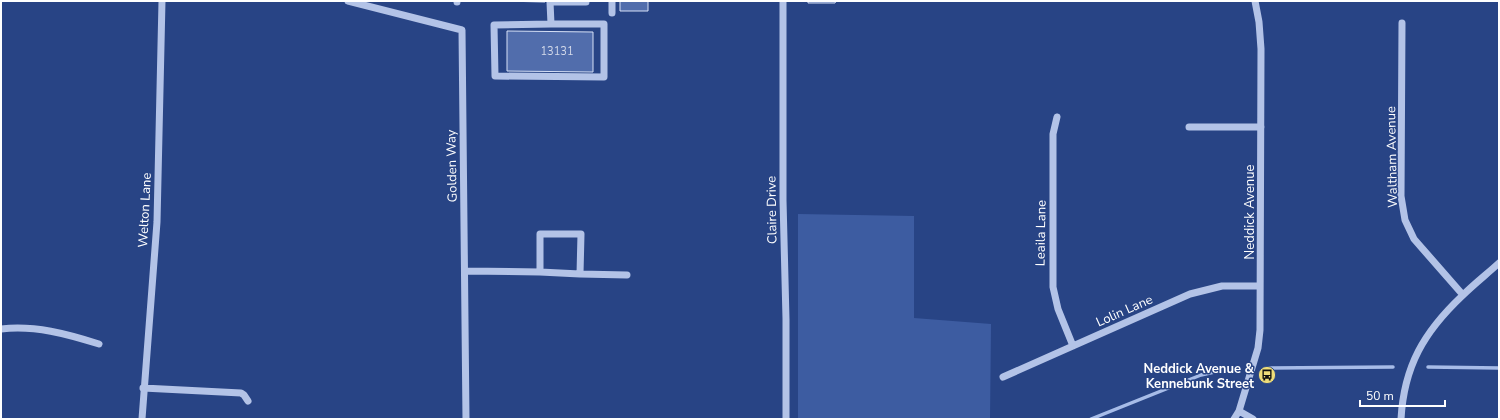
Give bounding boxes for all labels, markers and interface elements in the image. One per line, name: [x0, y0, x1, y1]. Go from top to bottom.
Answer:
house number: 13131: [541, 44, 574, 59]
street label: Waltham Avenue: [1382, 106, 1402, 208]
street label: Golden Way: [442, 129, 462, 203]
street label: Neddick Avenue: [1241, 165, 1259, 259]
street label: Welton Lane: [134, 172, 156, 248]
street label: Claire Drive: [762, 176, 782, 244]
street label: Leaila Lane: [1031, 200, 1051, 266]
street label: Lolin Lane: [1093, 290, 1156, 331]
place label: Neddick Avenue & Kennebunk Street: [1143, 360, 1255, 393]
bus stop icon: Neddick Avenue & Kennebunk Street: [1257, 365, 1277, 385]
scale bar: [1360, 382, 1445, 408]
text: 50 m: [1366, 388, 1394, 404]

